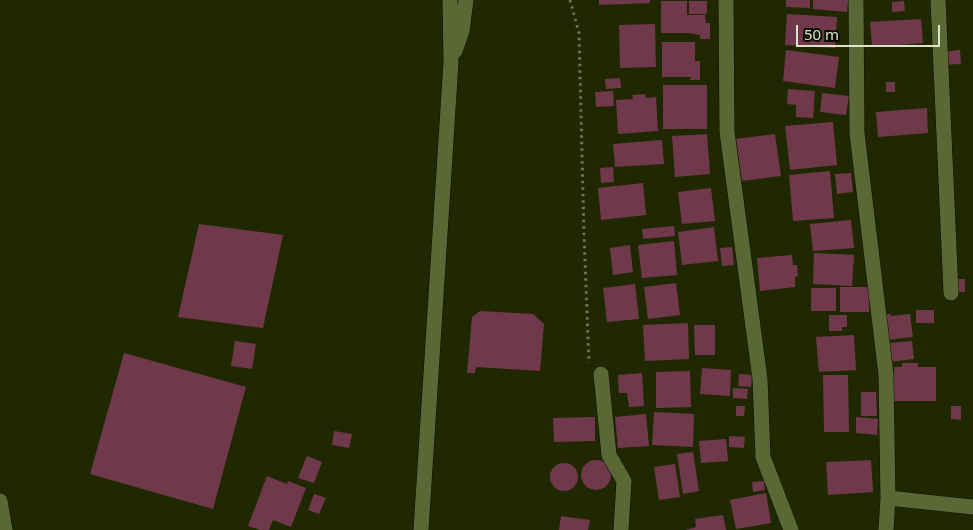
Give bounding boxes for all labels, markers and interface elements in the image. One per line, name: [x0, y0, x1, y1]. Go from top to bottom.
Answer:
scale bar: [798, 15, 942, 47]
text: 50 m: [804, 24, 839, 44]

